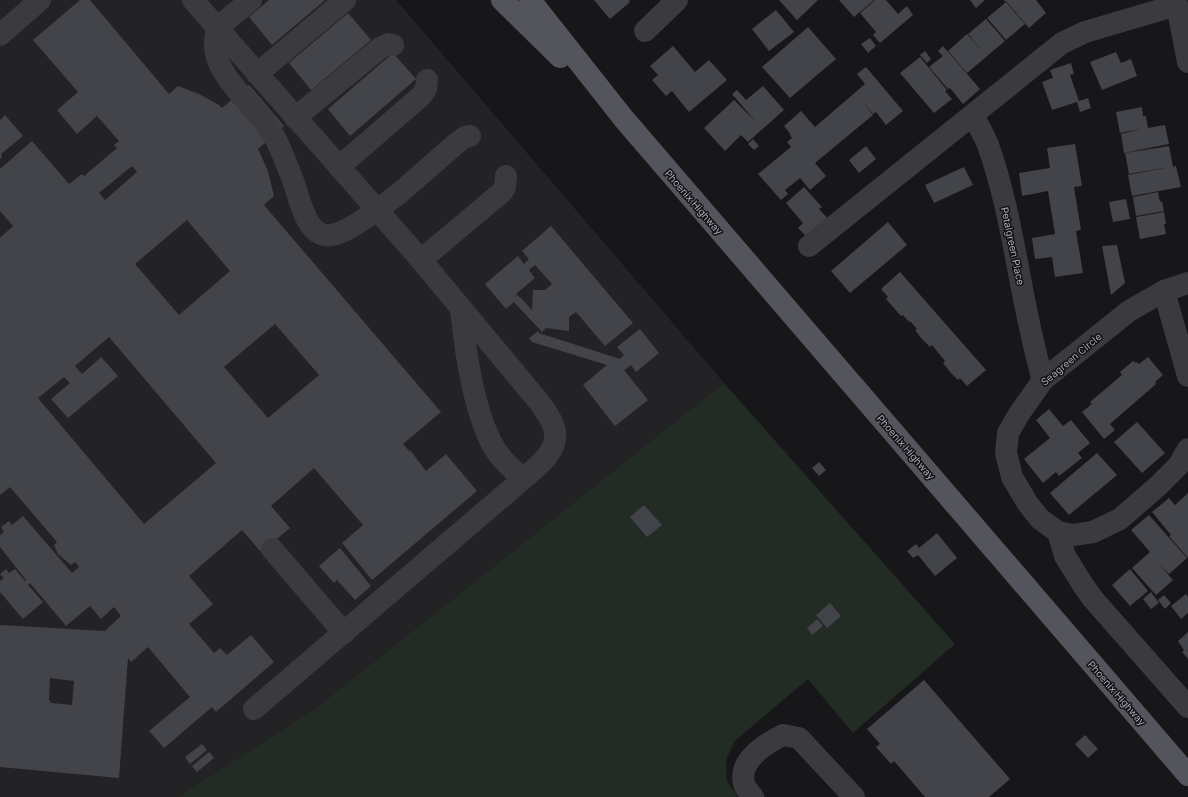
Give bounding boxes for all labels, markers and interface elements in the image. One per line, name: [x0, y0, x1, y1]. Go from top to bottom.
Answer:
street label: Phoenix Highway: [663, 167, 726, 237]
street label: Petalgreen Place: [999, 206, 1027, 286]
street label: Seagreen Circle: [1038, 330, 1104, 388]
street label: Phoenix Highway: [875, 412, 938, 482]
street label: Phoenix Highway: [1086, 658, 1149, 728]

